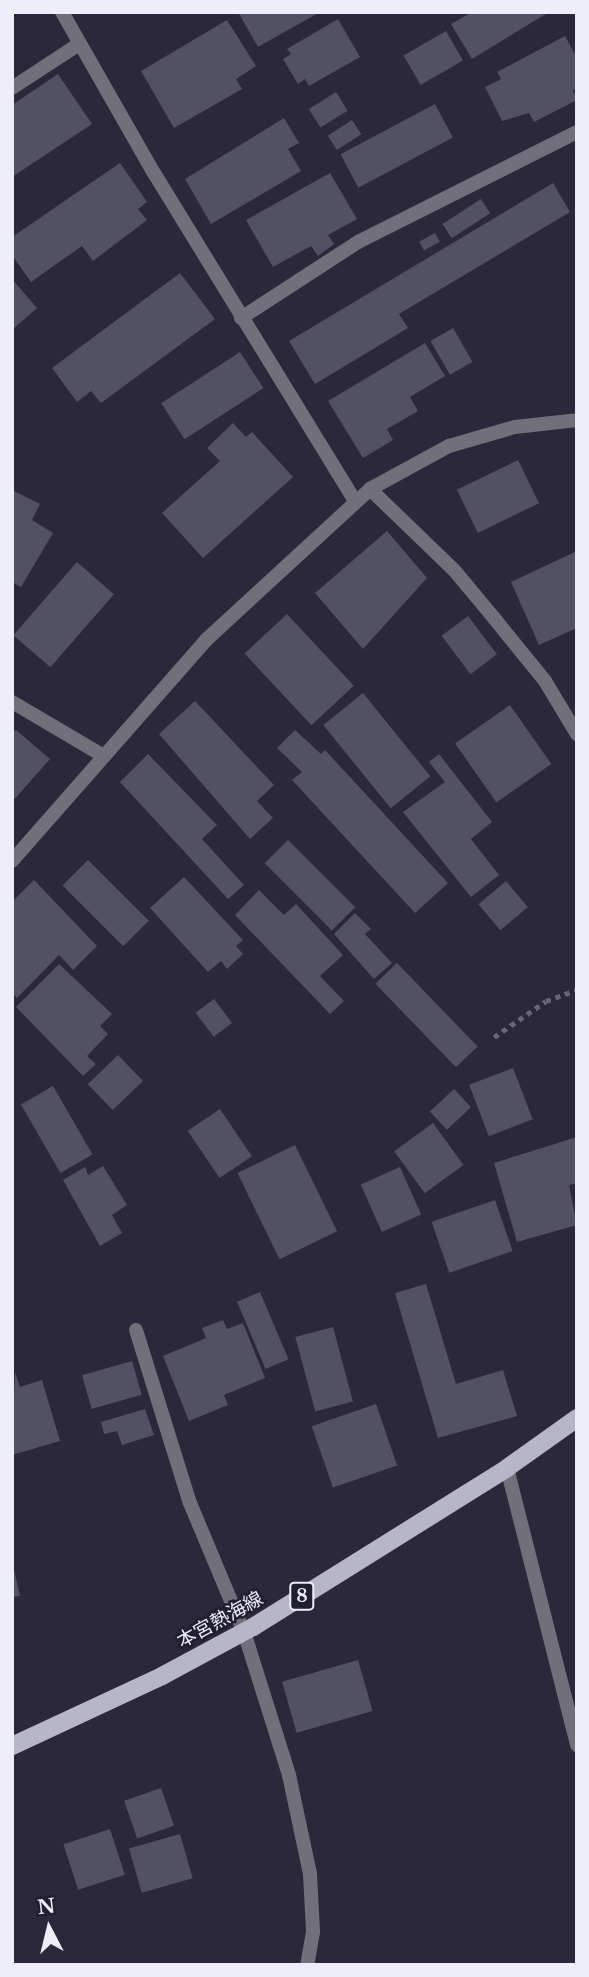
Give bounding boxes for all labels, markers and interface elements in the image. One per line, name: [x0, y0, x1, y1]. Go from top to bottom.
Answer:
road number: 8: [288, 1582, 316, 1610]
street label: 本宮熱海線: [173, 1587, 267, 1653]
north arrow: [14, 1893, 84, 1963]
text: N: [36, 1894, 57, 1919]

